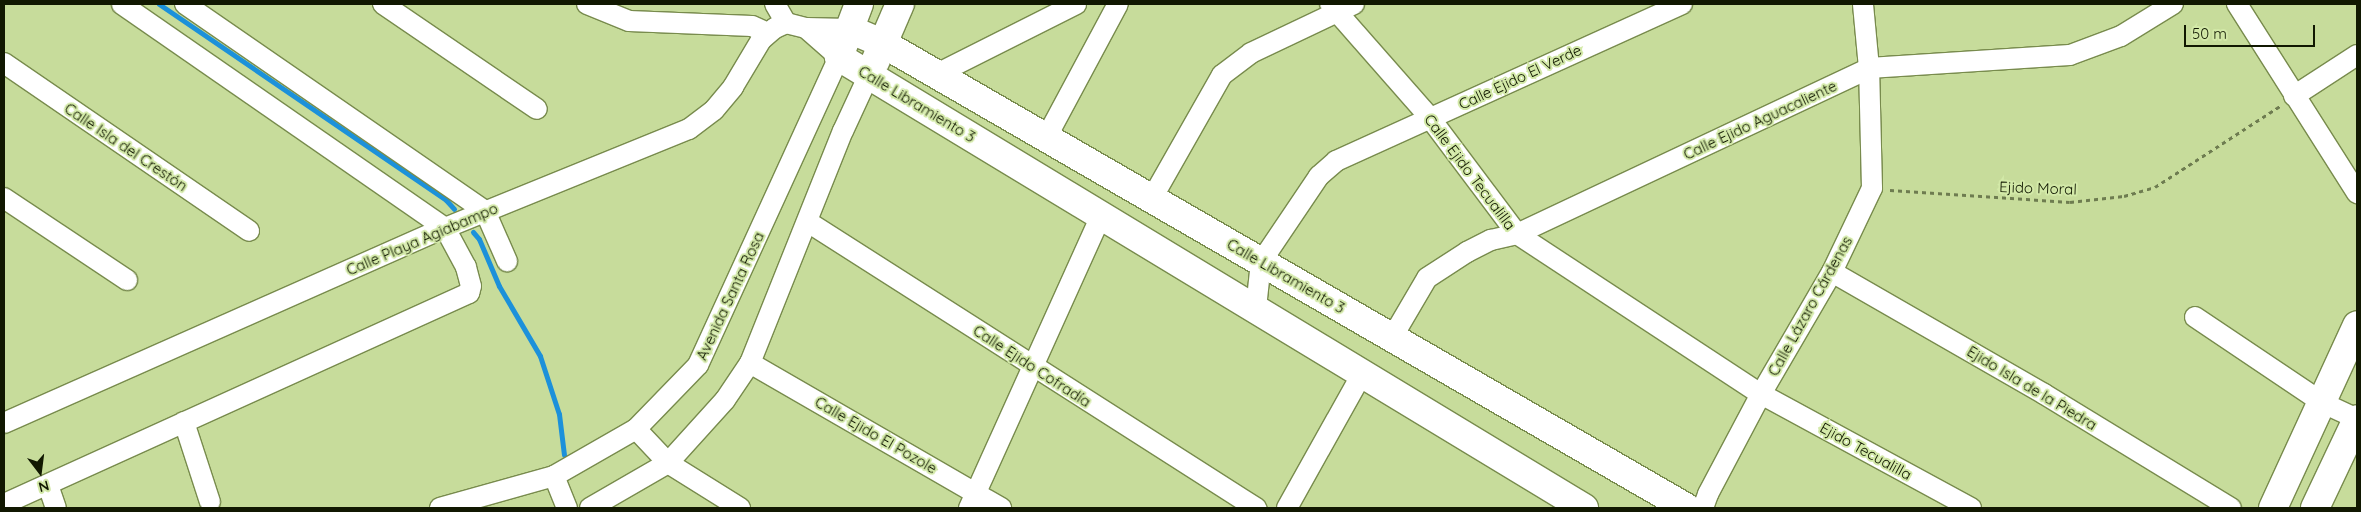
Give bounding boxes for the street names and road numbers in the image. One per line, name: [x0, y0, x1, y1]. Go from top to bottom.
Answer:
street label: Calle Ejido El Verde: [1456, 41, 1584, 113]
street label: Calle Libramiento 3: [855, 62, 979, 146]
street label: Calle Ejido Aguacaliente: [1681, 77, 1839, 163]
street label: Calle Isla del Crestón: [61, 99, 191, 195]
street label: Calle Ejido Tecualilla: [1421, 111, 1519, 233]
street label: Ejido Moral: [1999, 178, 2077, 198]
street label: Calle Playa Agiabampo: [344, 199, 500, 279]
street label: Avenida Santa Rosa: [692, 229, 768, 363]
street label: Calle Lázaro Cárdenas: [1764, 233, 1856, 379]
street label: Calle Libramiento 3: [1224, 235, 1348, 317]
street label: Calle Ejido Cofradía: [970, 321, 1094, 411]
street label: Ejido Isla de la Piedra: [1964, 342, 2100, 434]
street label: Calle Ejido El Pozole: [812, 393, 940, 477]
street label: Ejido Tecualilla: [1817, 418, 1915, 484]

